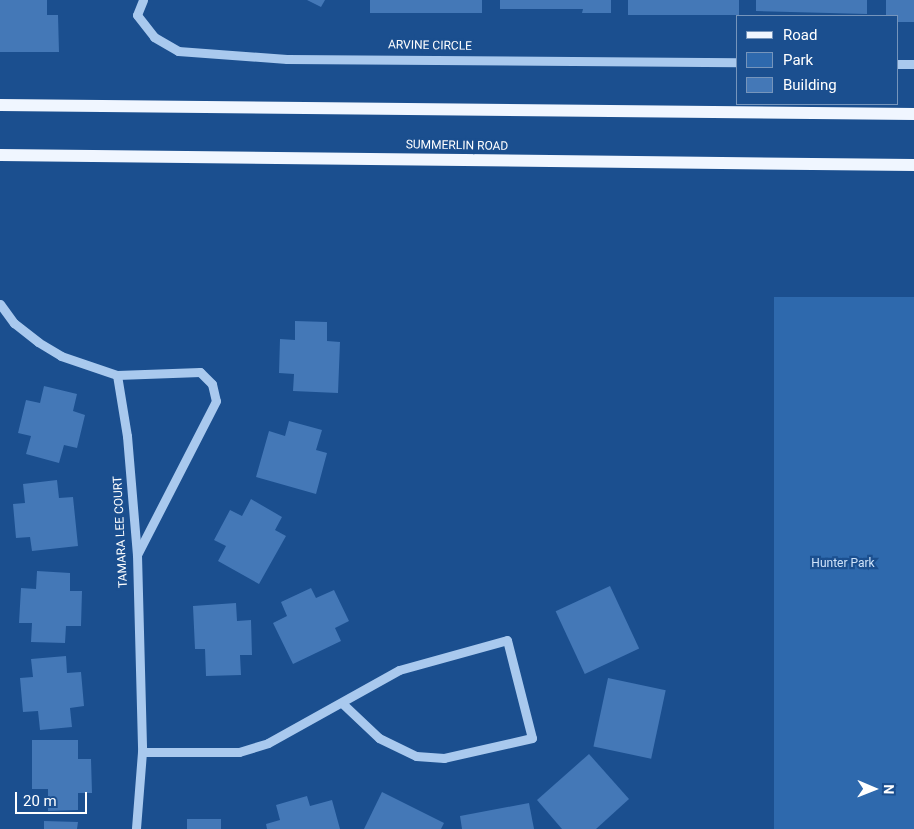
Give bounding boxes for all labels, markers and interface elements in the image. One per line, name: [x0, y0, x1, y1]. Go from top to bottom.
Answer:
legend: [736, 15, 899, 105]
text: Road: [783, 26, 817, 44]
street label: ARVINE CIRCLE: [388, 38, 472, 54]
text: Park: [783, 51, 813, 69]
text: Building: [783, 76, 837, 94]
street label: SUMMERLIN ROAD: [406, 138, 508, 154]
street label: TAMARA LEE COURT: [111, 476, 131, 588]
park label: Hunter Park: [811, 557, 875, 571]
north arrow: [849, 764, 899, 814]
scale bar: [18, 782, 90, 814]
text: N: [881, 784, 897, 794]
text: 20 m: [23, 792, 57, 810]

